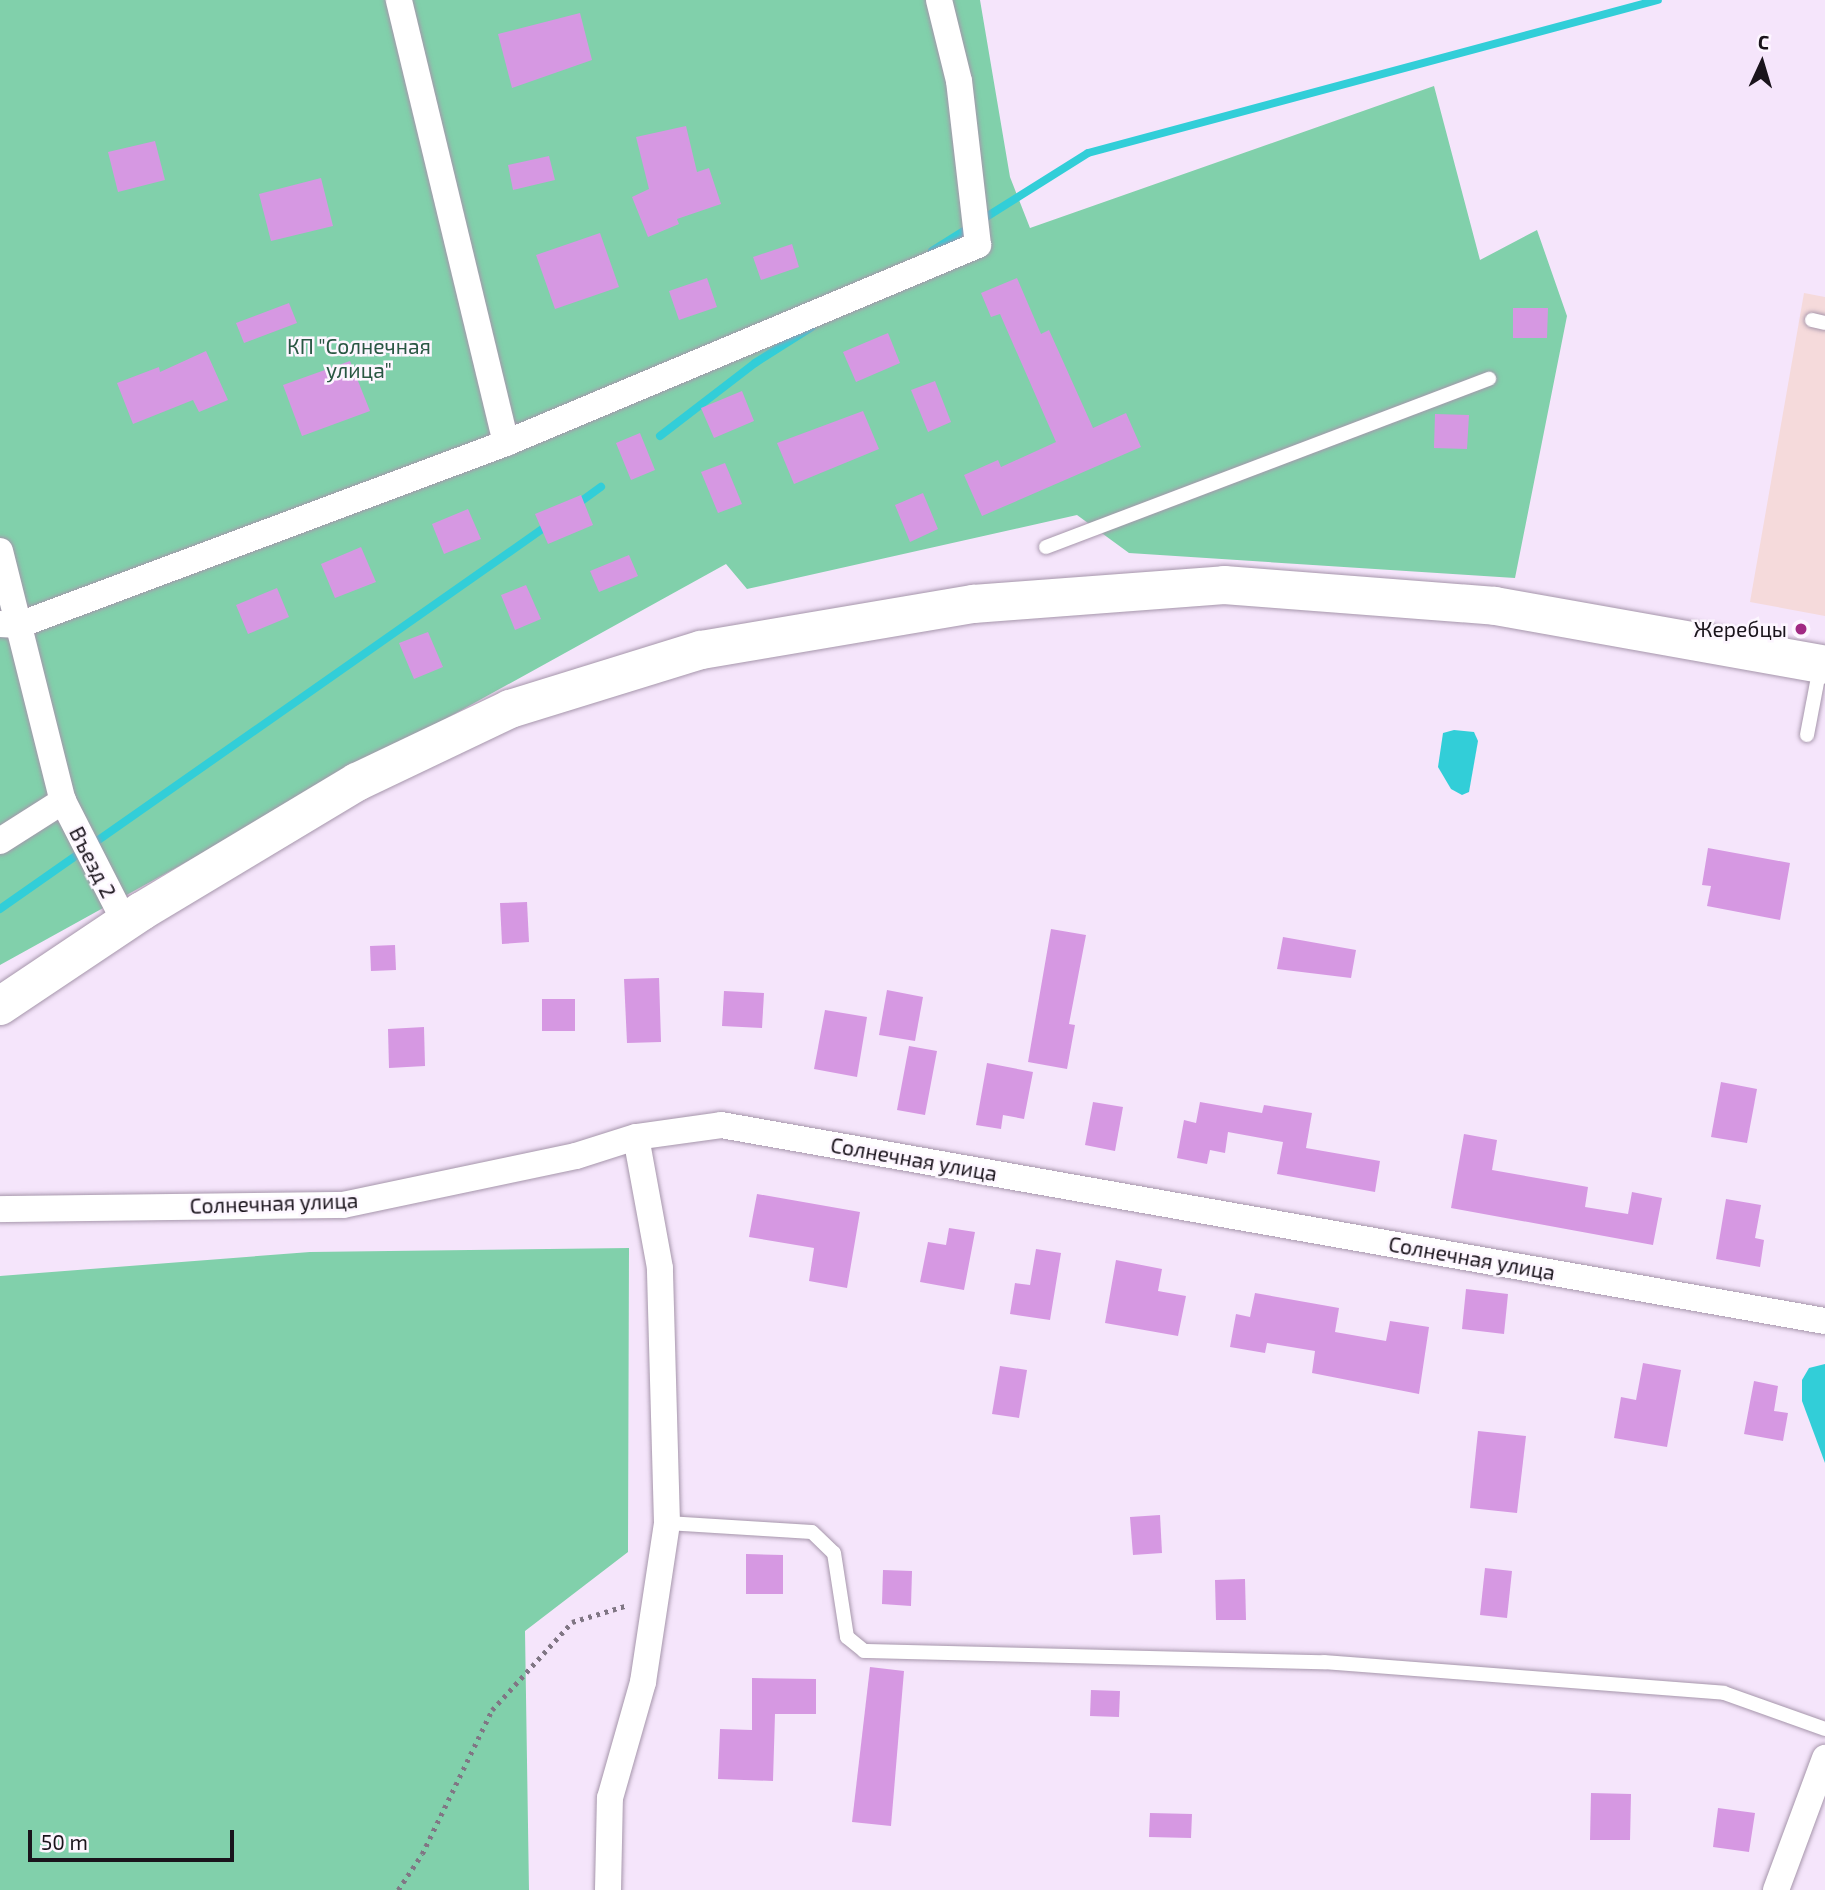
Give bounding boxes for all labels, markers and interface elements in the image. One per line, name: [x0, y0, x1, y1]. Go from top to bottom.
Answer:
north arrow: [1727, 28, 1797, 98]
text: С: [1757, 30, 1770, 53]
park label: КП "Солнечная улица": [287, 333, 431, 383]
place label: Жеребцы: [1693, 616, 1787, 642]
marker: Жеребцы: [1793, 621, 1809, 637]
street label: Въезд 2: [64, 822, 122, 902]
street label: Солнечная улица: [829, 1132, 999, 1186]
street label: Солнечная улица: [189, 1187, 359, 1219]
street label: Солнечная улица: [1387, 1231, 1557, 1285]
scale bar: [32, 1816, 238, 1860]
text: 50 m: [41, 1829, 88, 1854]

